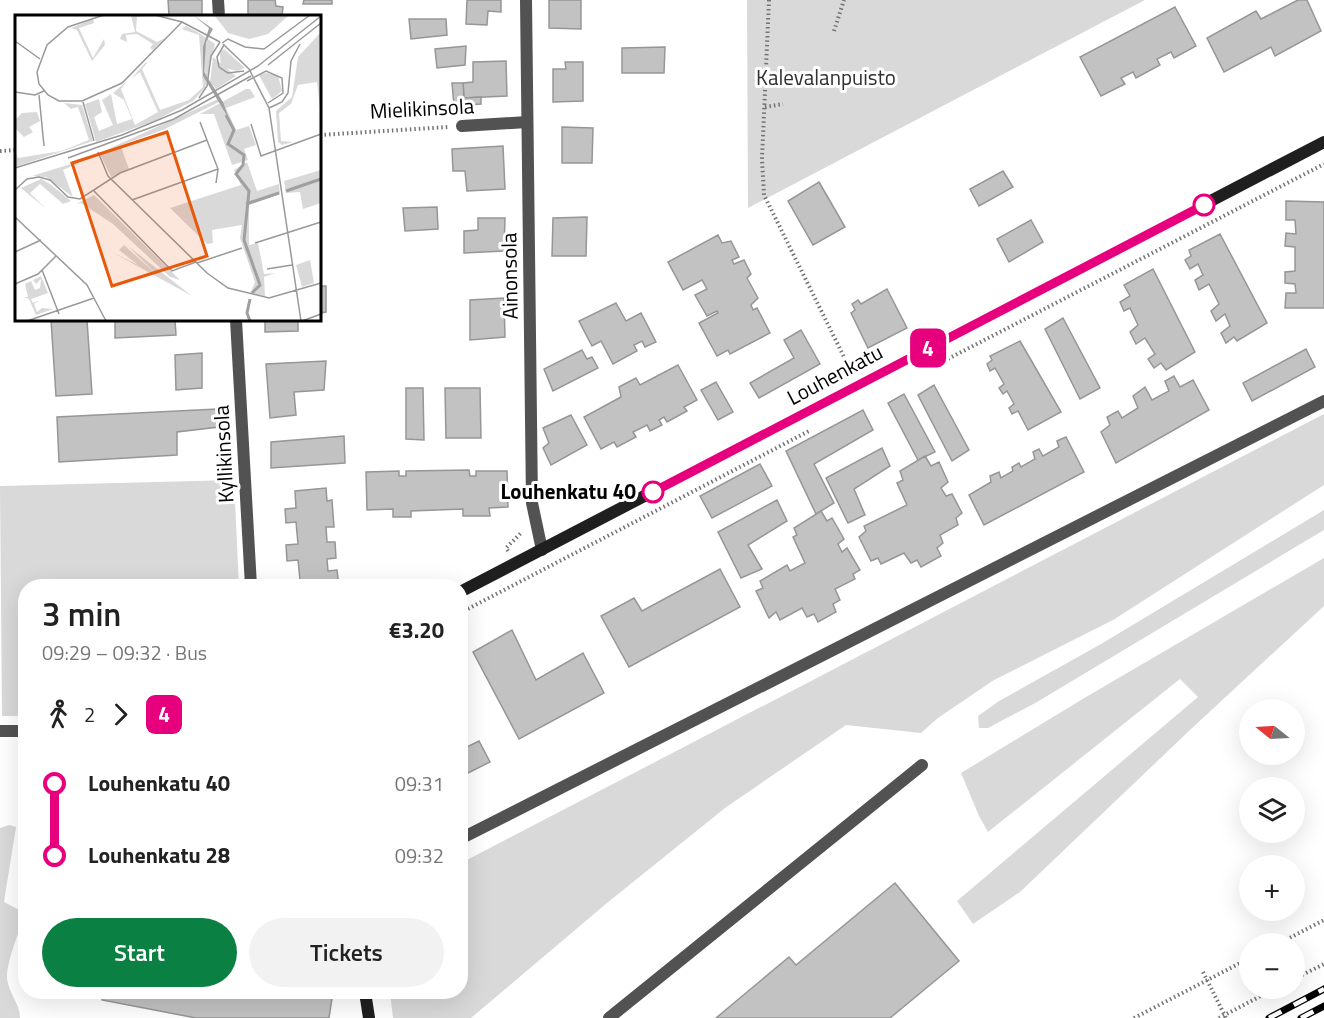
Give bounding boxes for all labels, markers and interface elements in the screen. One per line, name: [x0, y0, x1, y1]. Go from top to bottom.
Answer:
inset map: [15, 15, 321, 321]
park label: Kalevalanpuisto: [756, 61, 896, 93]
street label: Mielikinsola: [369, 89, 475, 127]
unlabelled marker: [1193, 194, 1215, 216]
street label: Ainonsola: [492, 232, 526, 320]
line badge: 4: [908, 328, 948, 368]
text: 4: [922, 332, 934, 364]
street label: Louhenkatu: [781, 335, 888, 413]
street label: Kyllikinsola: [204, 404, 242, 504]
place label: Louhenkatu 40: [500, 475, 636, 507]
marker: Louhenkatu 40: [642, 481, 664, 503]
text: 3 min: [42, 589, 121, 639]
text: €3.20: [389, 613, 444, 647]
text: 09:29 – 09:32 · Bus: [42, 637, 207, 668]
icon: walk: [42, 698, 75, 731]
icon: forward: [104, 698, 137, 731]
text: 4: [158, 698, 170, 730]
text: 2: [84, 699, 95, 730]
north arrow: [1239, 699, 1305, 765]
map controls: [1239, 699, 1305, 999]
text: Louhenkatu 40: [88, 766, 230, 800]
text: 09:31: [395, 768, 444, 799]
button: layers: [1239, 777, 1305, 843]
text: Louhenkatu 28: [88, 838, 230, 872]
text: 09:32: [395, 840, 444, 871]
button: +: [1239, 855, 1305, 921]
button: Start: [42, 918, 237, 987]
button: Tickets: [249, 918, 444, 987]
button: −: [1239, 933, 1305, 999]

